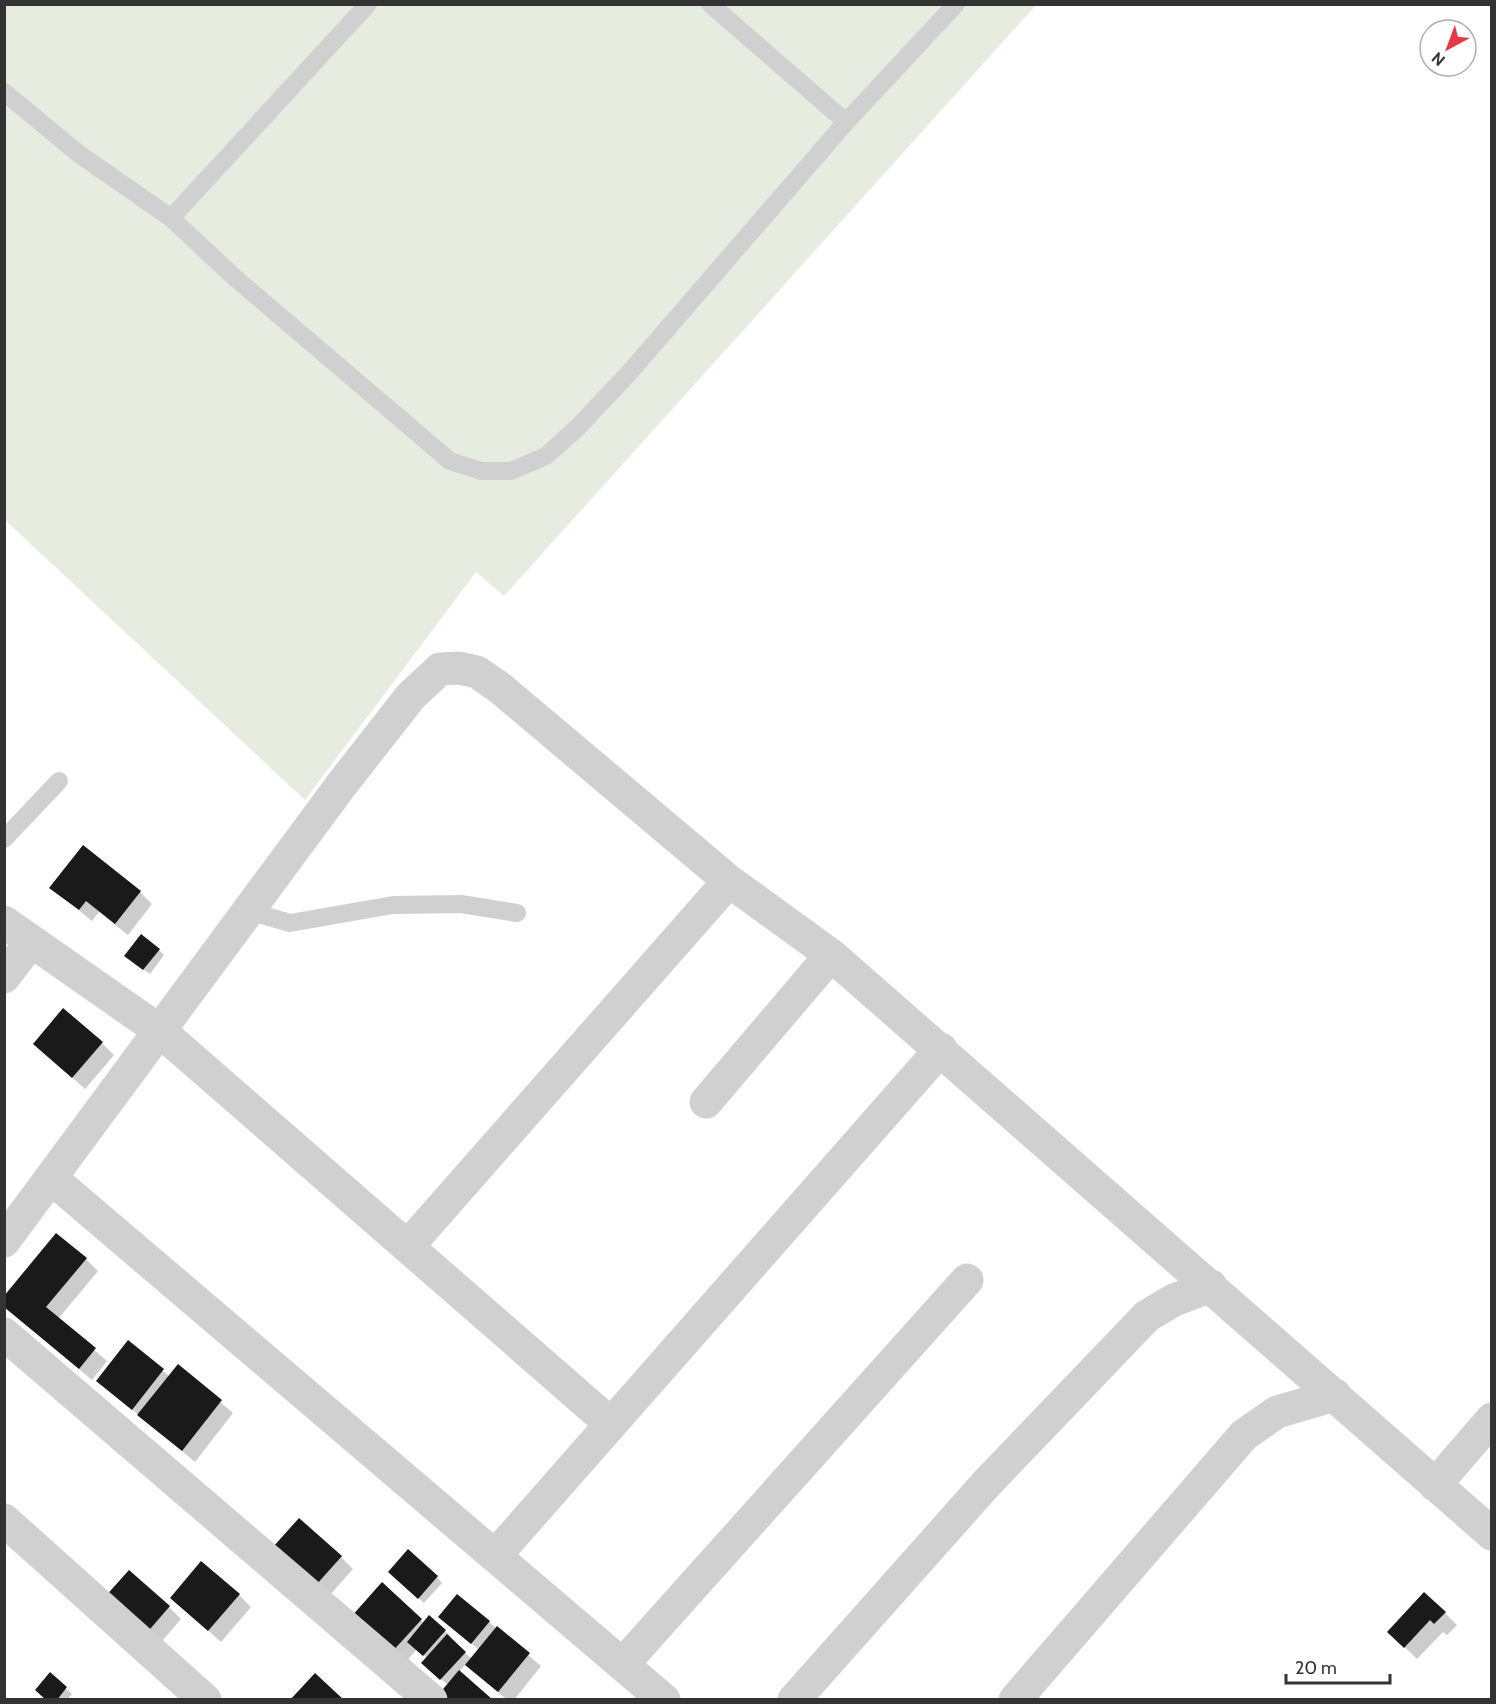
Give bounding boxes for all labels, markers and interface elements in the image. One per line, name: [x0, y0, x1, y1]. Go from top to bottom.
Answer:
north arrow: [1418, 18, 1478, 78]
text: N: [1428, 48, 1449, 70]
scale bar: [1286, 1647, 1390, 1685]
text: 20 m: [1295, 1657, 1337, 1679]

